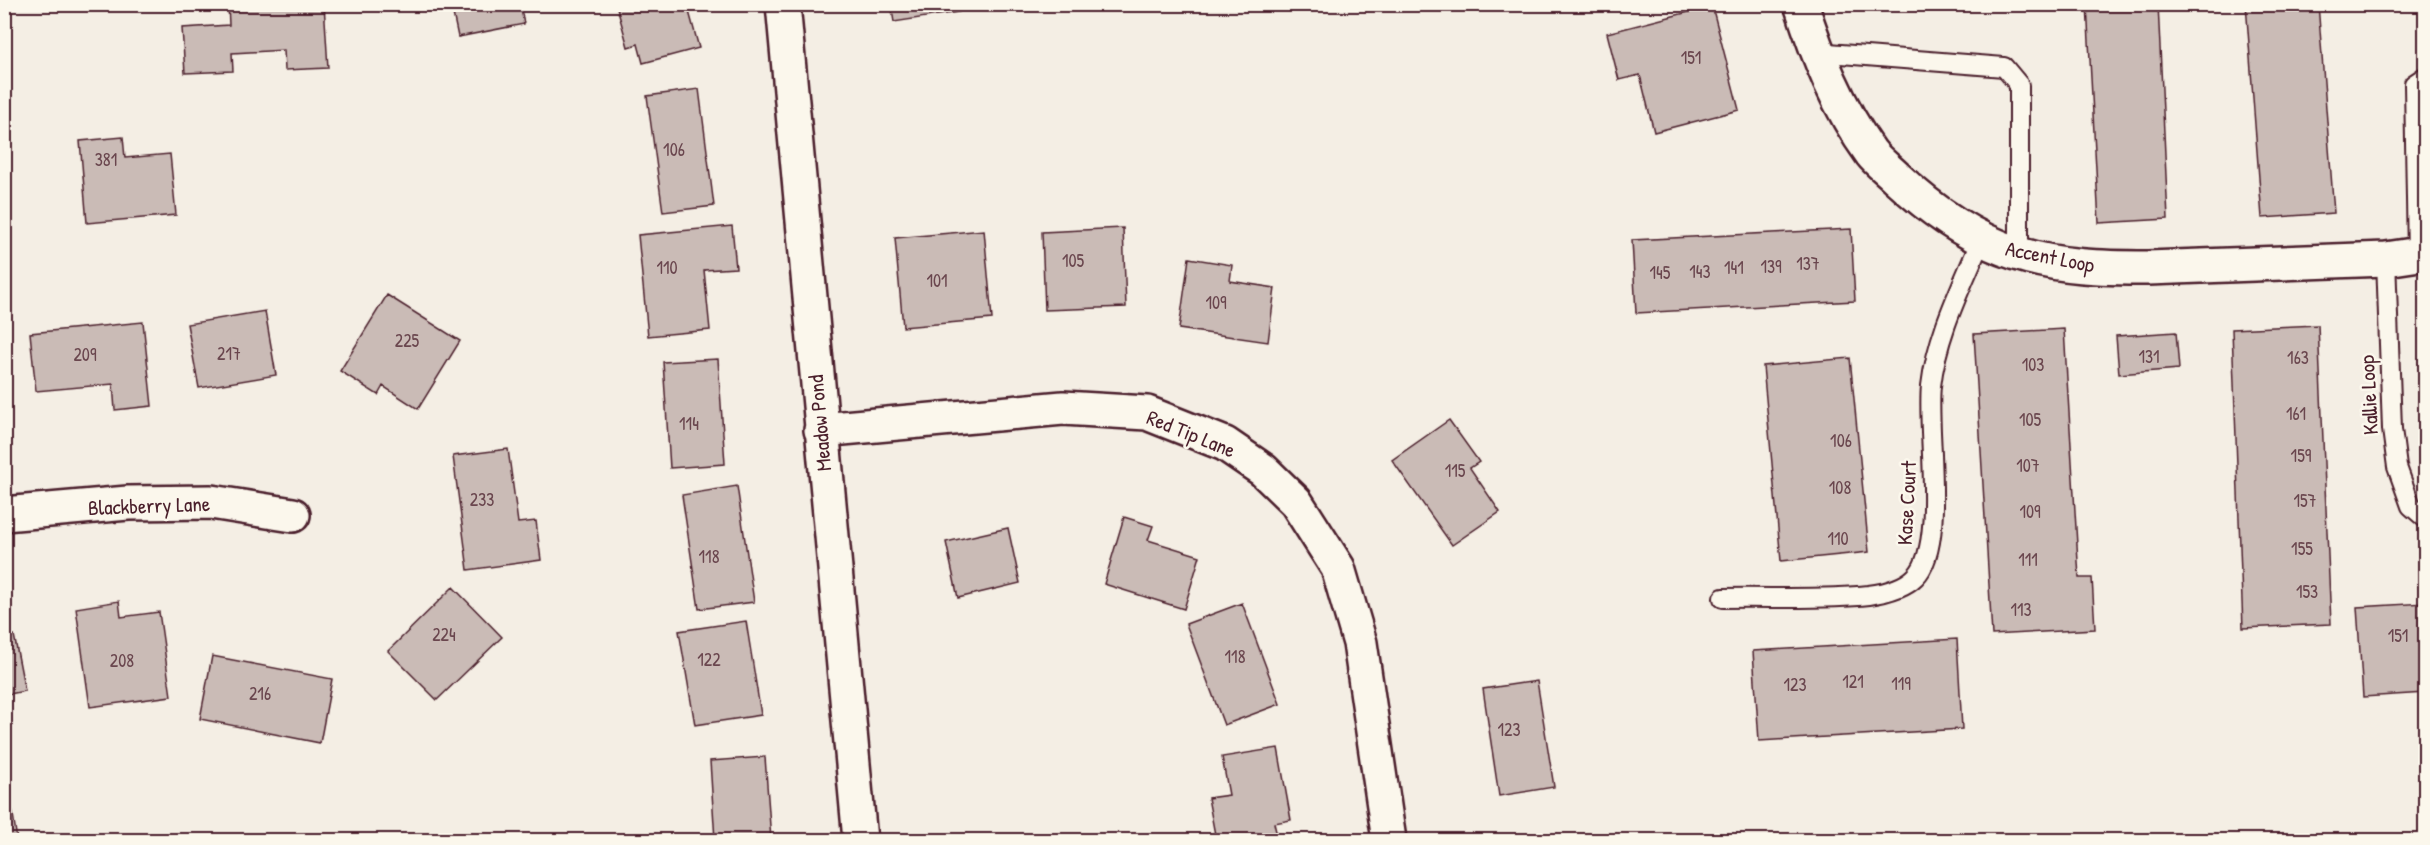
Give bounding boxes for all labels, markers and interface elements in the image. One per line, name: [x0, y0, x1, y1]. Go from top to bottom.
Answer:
house number: 151: [1681, 45, 1701, 70]
house number: 106: [663, 137, 685, 162]
house number: 381: [95, 147, 117, 172]
street label: Accent Loop: [2003, 234, 2097, 279]
house number: 105: [1062, 248, 1084, 273]
house number: 137: [1796, 251, 1820, 276]
house number: 139: [1760, 254, 1782, 279]
house number: 110: [656, 255, 678, 280]
house number: 141: [1724, 255, 1744, 280]
house number: 143: [1689, 259, 1711, 284]
house number: 145: [1650, 260, 1671, 285]
house number: 101: [926, 268, 948, 293]
house number: 109: [1205, 290, 1227, 315]
house number: 225: [395, 328, 420, 353]
house number: 217: [217, 341, 241, 366]
house number: 209: [73, 342, 97, 367]
house number: 131: [2138, 344, 2160, 369]
house number: 163: [2287, 345, 2309, 370]
house number: 103: [2022, 352, 2044, 377]
street label: Kallie Loop: [2352, 354, 2385, 436]
street label: Meadow Pond: [801, 374, 838, 472]
house number: 161: [2286, 401, 2306, 426]
street label: Red Tip Lane: [1143, 403, 1240, 464]
house number: 105: [2019, 407, 2041, 432]
house number: 114: [679, 411, 699, 436]
house number: 106: [1830, 428, 1852, 453]
house number: 159: [2291, 443, 2312, 468]
house number: 107: [2016, 453, 2040, 478]
house number: 115: [1445, 458, 1466, 483]
street label: Kase Court: [1890, 459, 1923, 546]
house number: 108: [1829, 475, 1851, 500]
house number: 233: [470, 487, 494, 512]
house number: 157: [2293, 488, 2317, 513]
street label: Blackberry Lane: [87, 489, 211, 522]
house number: 109: [2019, 499, 2041, 524]
house number: 110: [1827, 526, 1849, 551]
house number: 155: [2291, 536, 2313, 561]
house number: 118: [699, 544, 720, 569]
house number: 111: [2018, 547, 2038, 572]
house number: 153: [2296, 579, 2318, 604]
house number: 113: [2010, 597, 2032, 622]
house number: 224: [432, 622, 456, 647]
house number: 151: [2388, 623, 2408, 648]
house number: 118: [1225, 644, 1246, 669]
house number: 122: [697, 647, 721, 672]
house number: 208: [110, 648, 134, 673]
house number: 121: [1842, 669, 1864, 694]
house number: 119: [1891, 671, 1911, 696]
house number: 123: [1783, 672, 1807, 697]
house number: 216: [249, 681, 271, 706]
house number: 123: [1497, 717, 1521, 742]

